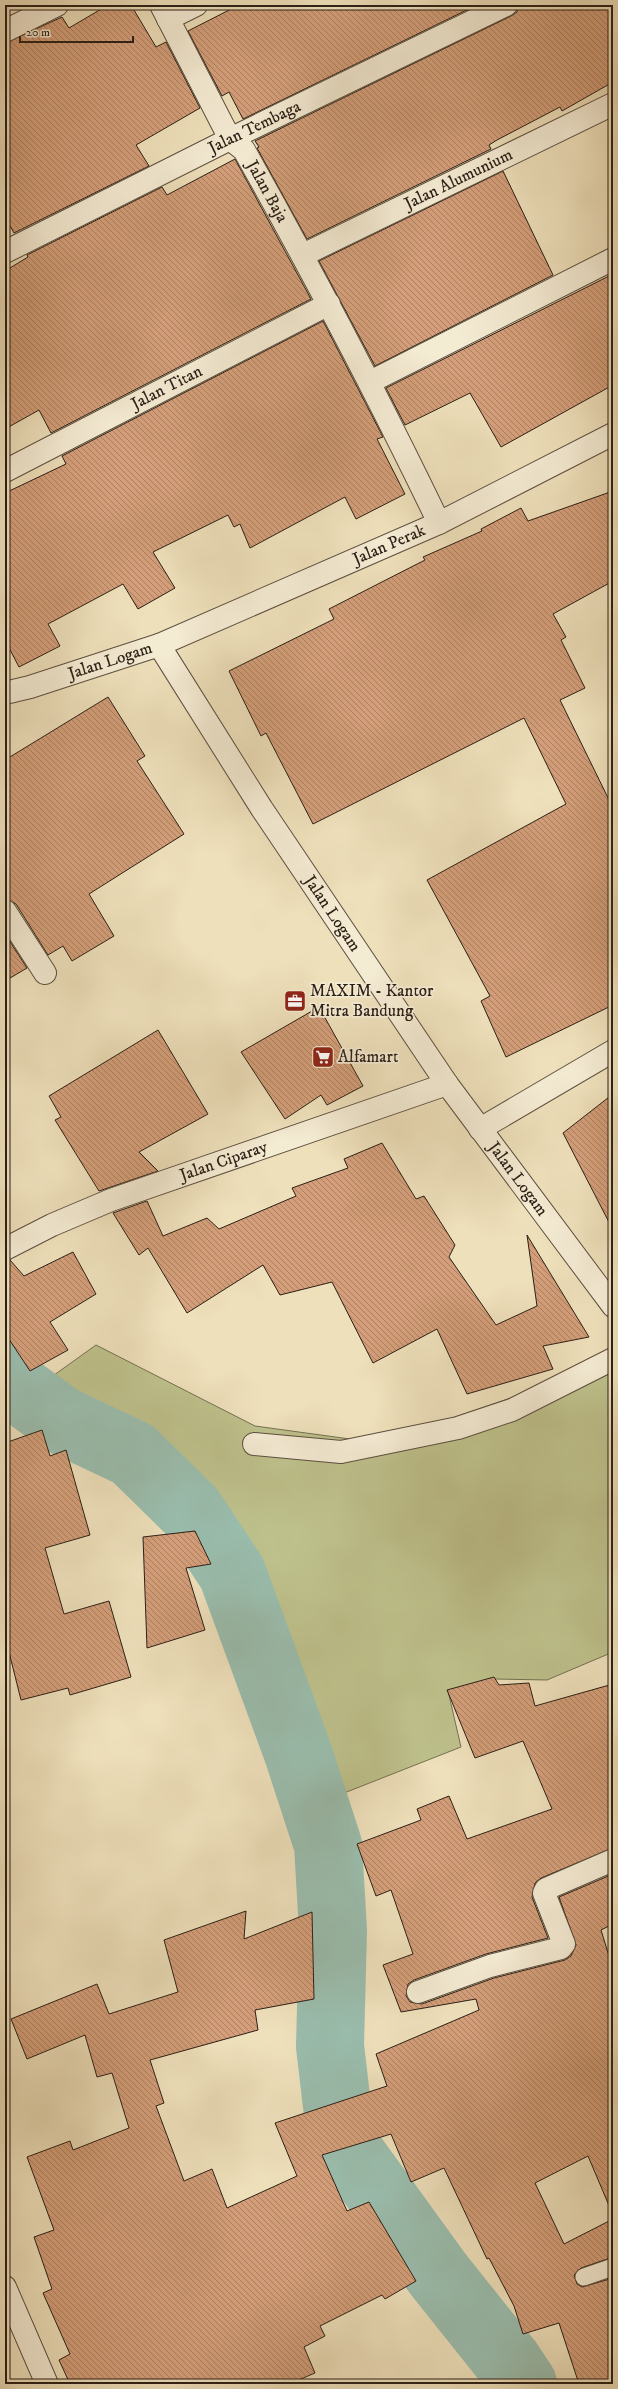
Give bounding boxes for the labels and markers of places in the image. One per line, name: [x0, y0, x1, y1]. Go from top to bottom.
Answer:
place label: MAXIM - Kantor Mitra Bandung: [310, 980, 434, 1022]
office icon: MAXIM - Kantor Mitra Bandung: [282, 988, 308, 1014]
supermarket icon: Alfamart: [310, 1044, 336, 1070]
place label: Alfamart: [338, 1046, 399, 1068]

